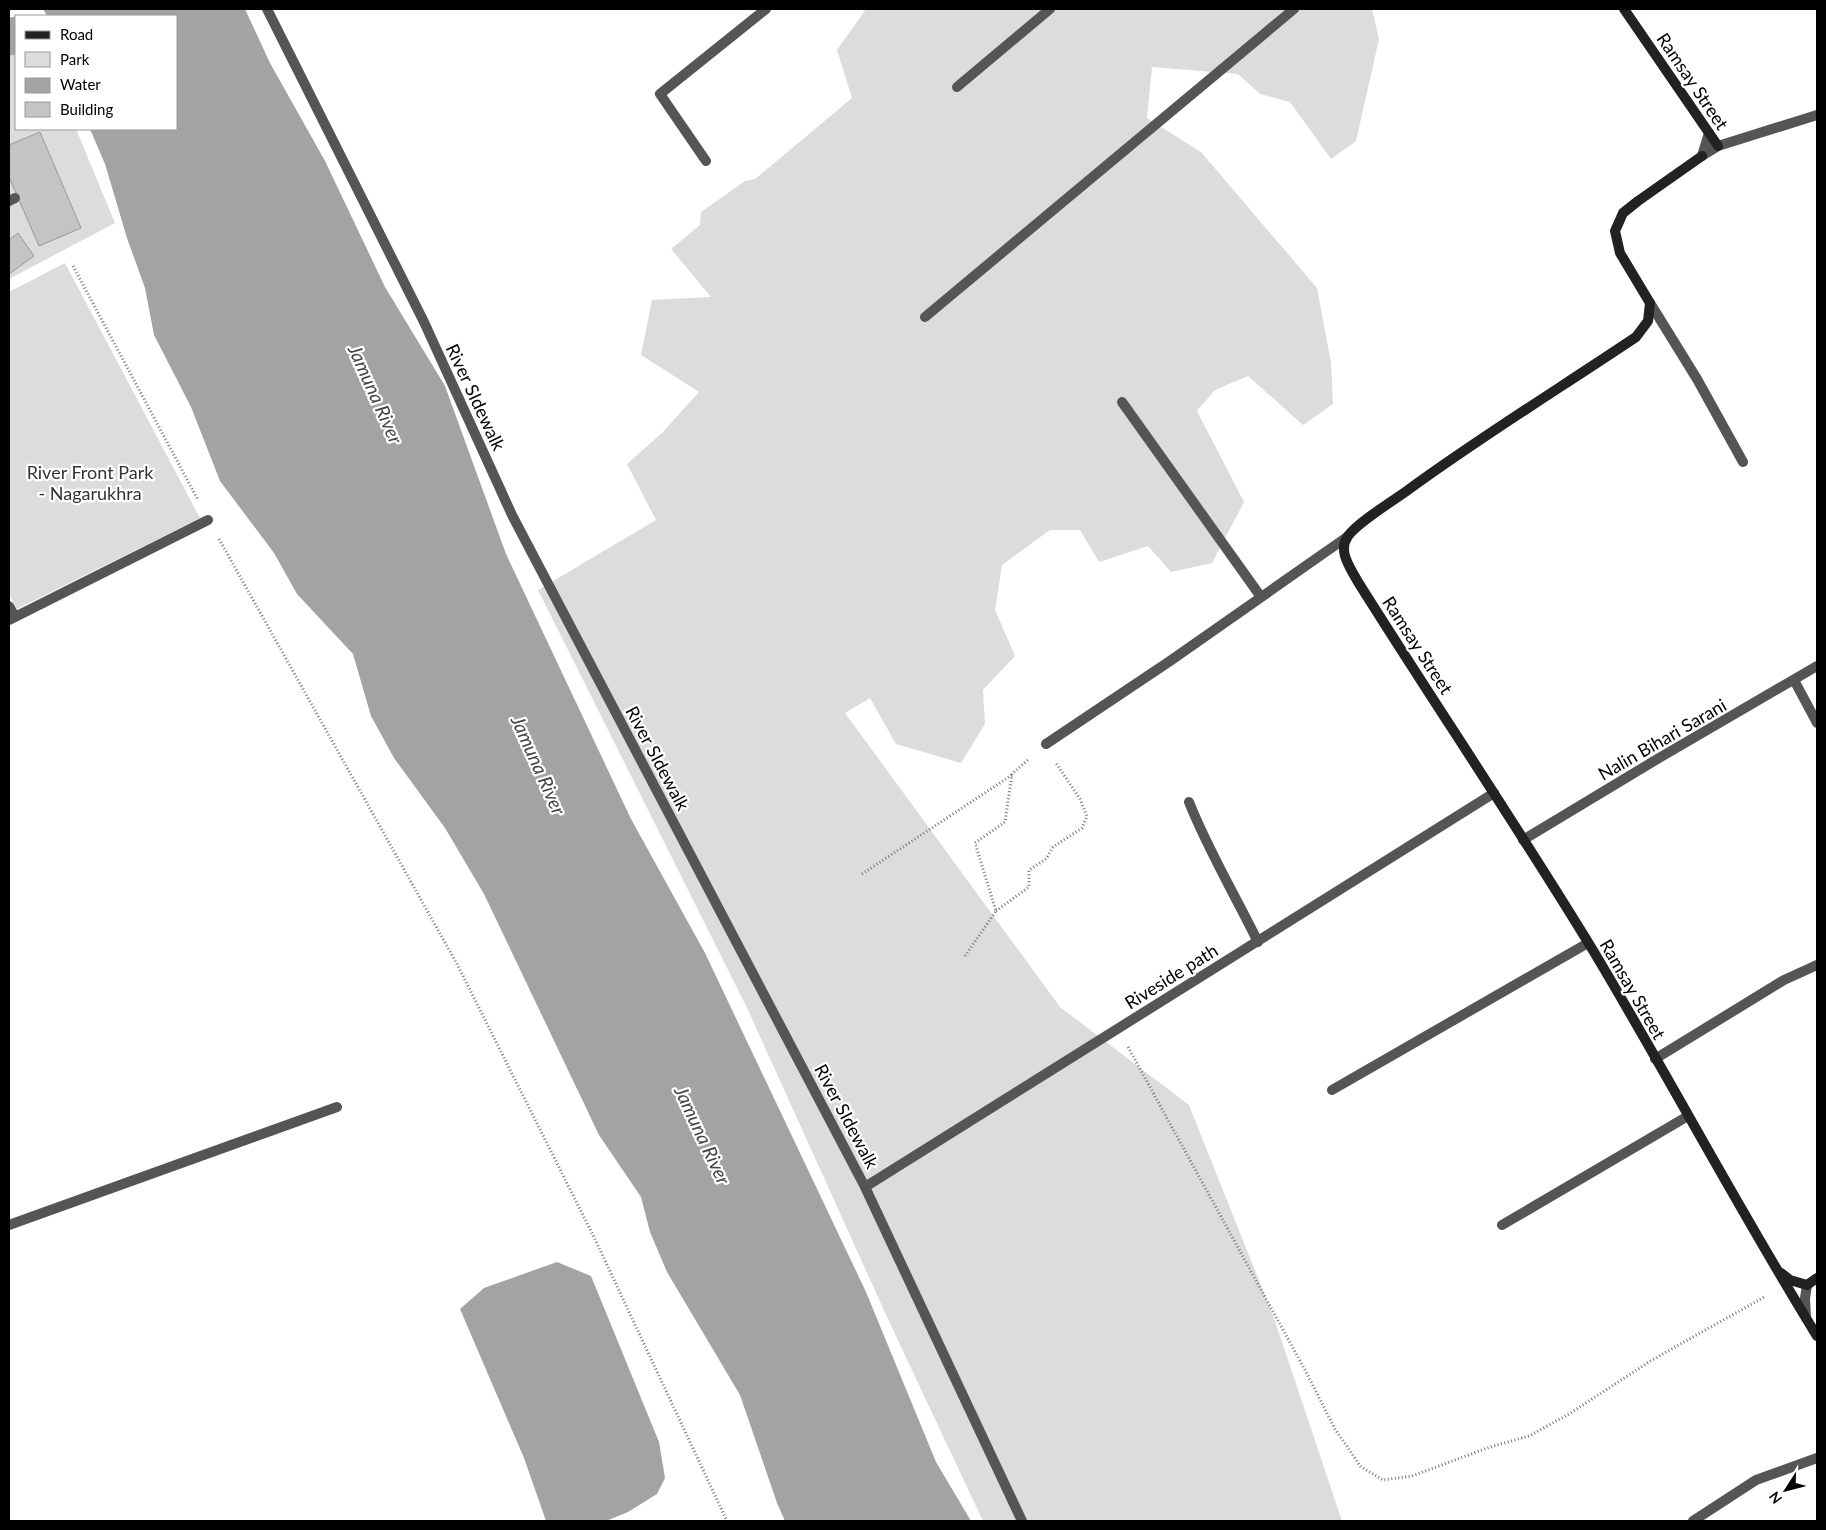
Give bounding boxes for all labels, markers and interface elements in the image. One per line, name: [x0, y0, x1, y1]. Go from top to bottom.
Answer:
legend: [15, 15, 178, 130]
text: Road: [60, 25, 93, 43]
street label: Ramsay Street: [1652, 28, 1734, 134]
text: Park: [60, 50, 90, 68]
text: Water: [60, 75, 101, 93]
text: Building: [60, 100, 113, 118]
water label: Jamuna River: [344, 340, 408, 448]
street label: River SIdewalk: [442, 340, 511, 455]
park label: River Front Park - Nagarukhra: [27, 461, 154, 504]
street label: Ramsay Street: [1378, 592, 1458, 699]
street label: Nalin Bihari Sarani: [1594, 693, 1730, 785]
street label: River SIdewalk: [621, 702, 695, 815]
water label: Jamuna River: [507, 711, 571, 819]
street label: Ramsay Street: [1595, 935, 1671, 1044]
street label: Riveside path: [1120, 939, 1222, 1013]
street label: River SIdewalk: [810, 1060, 884, 1173]
water label: Jamuna River: [670, 1081, 736, 1188]
north arrow: [1761, 1465, 1811, 1515]
text: N: [1765, 1489, 1785, 1507]

